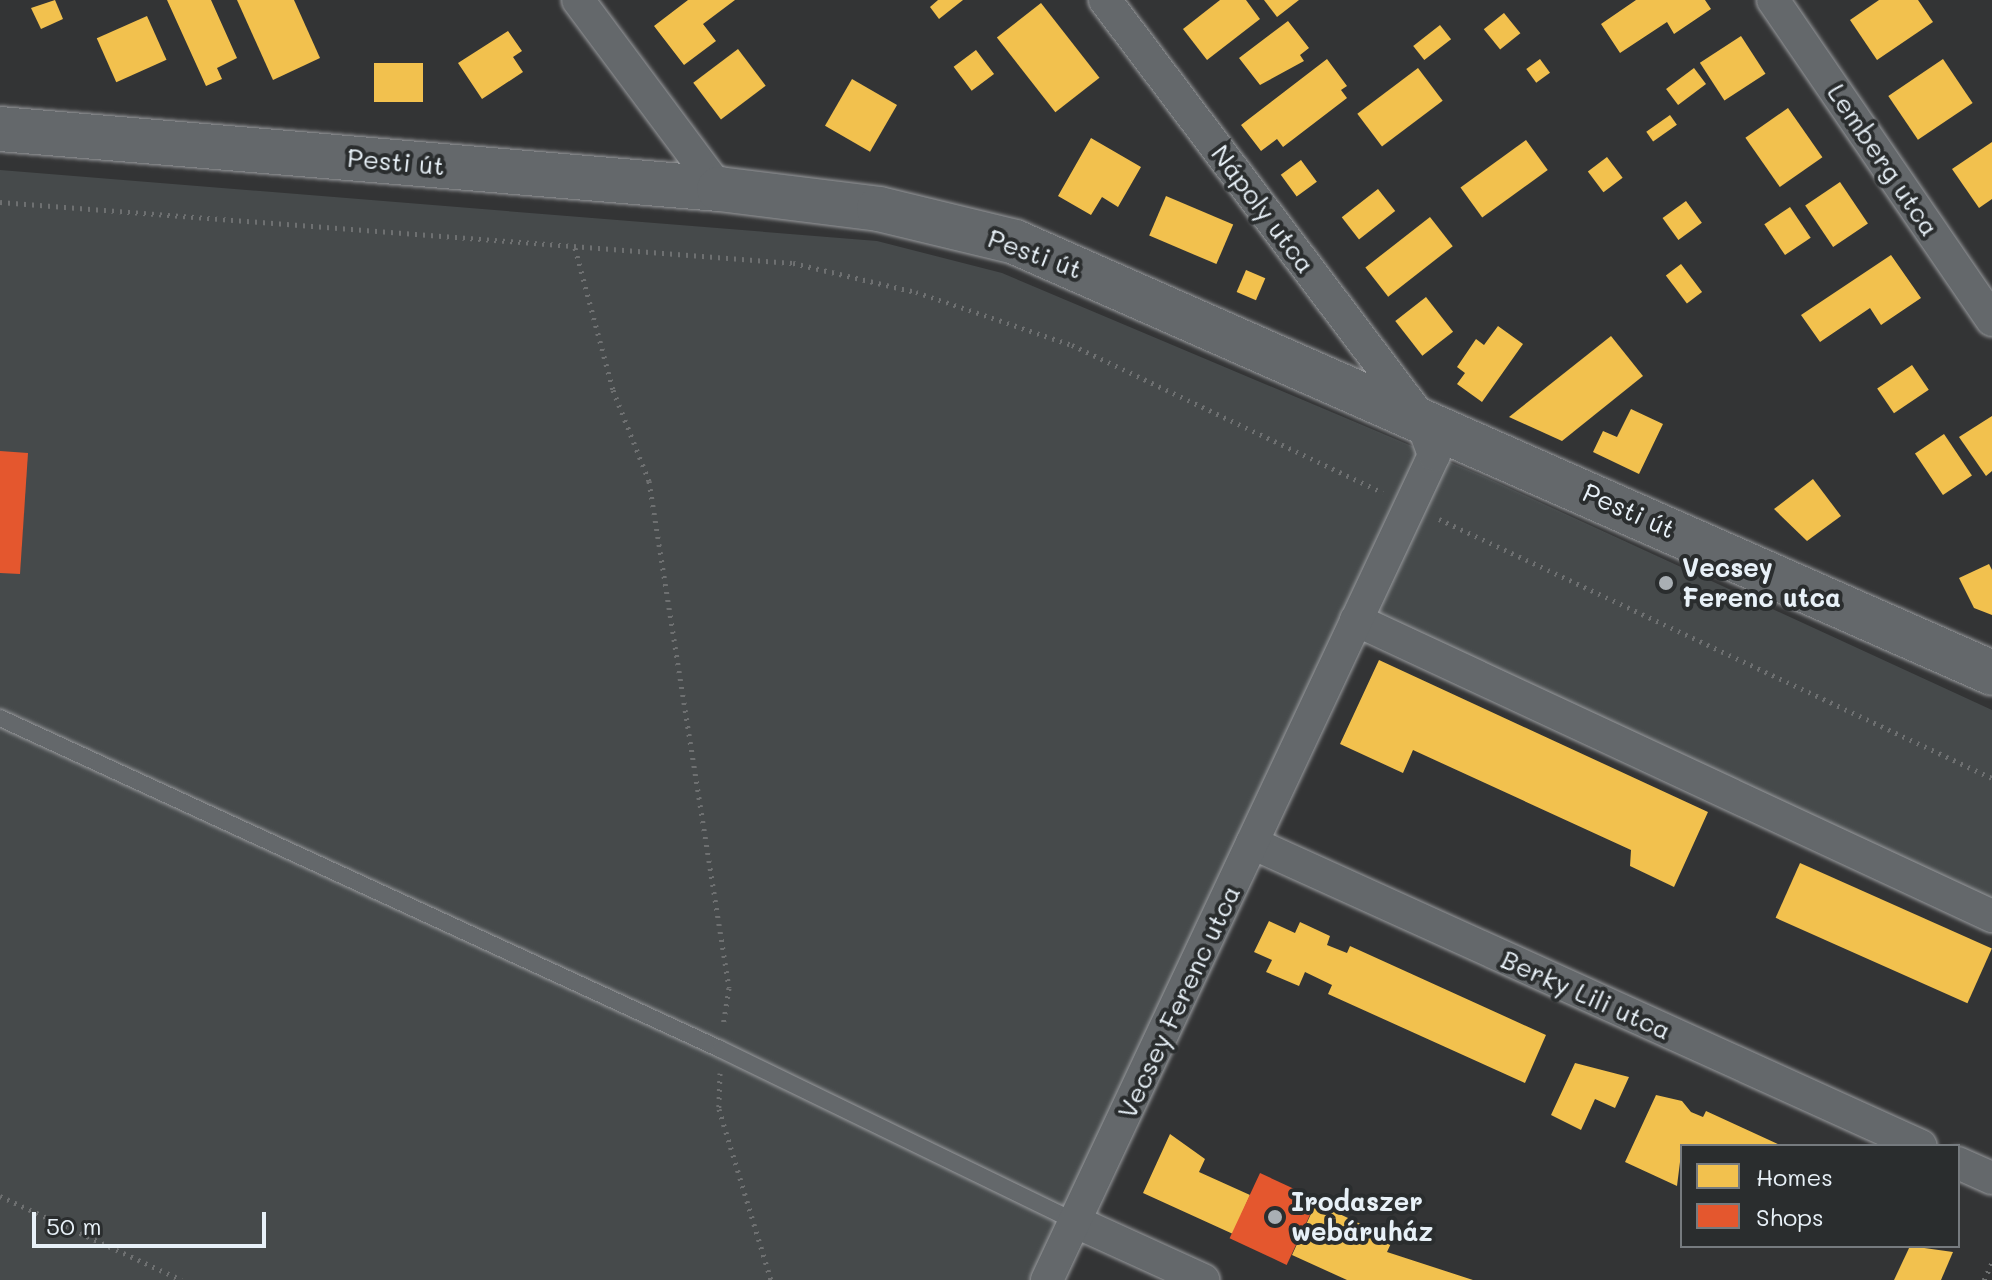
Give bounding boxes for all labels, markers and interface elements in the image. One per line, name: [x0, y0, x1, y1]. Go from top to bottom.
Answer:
street label: Lemberg utca: [1821, 78, 1945, 242]
street label: Nápoly utca: [1205, 139, 1321, 279]
street label: Pesti út: [346, 142, 446, 182]
street label: Pesti út: [984, 223, 1086, 285]
street label: Pesti út: [1578, 477, 1680, 545]
place label: Vecsey Ferenc utca: [1682, 552, 1841, 614]
marker: Vecsey Ferenc utca: [1657, 574, 1675, 592]
street label: Vecsey Ferenc utca: [1111, 880, 1247, 1124]
street label: Berky Lili utca: [1496, 944, 1676, 1046]
legend: [1680, 1144, 1960, 1248]
text: Homes: [1756, 1161, 1833, 1192]
place label: Irodaszer webáruház: [1291, 1186, 1433, 1248]
scale bar: [36, 1196, 270, 1246]
text: Shops: [1756, 1201, 1824, 1232]
marker: Irodaszer webáruház: [1266, 1208, 1284, 1226]
text: 50 m: [46, 1210, 102, 1241]

